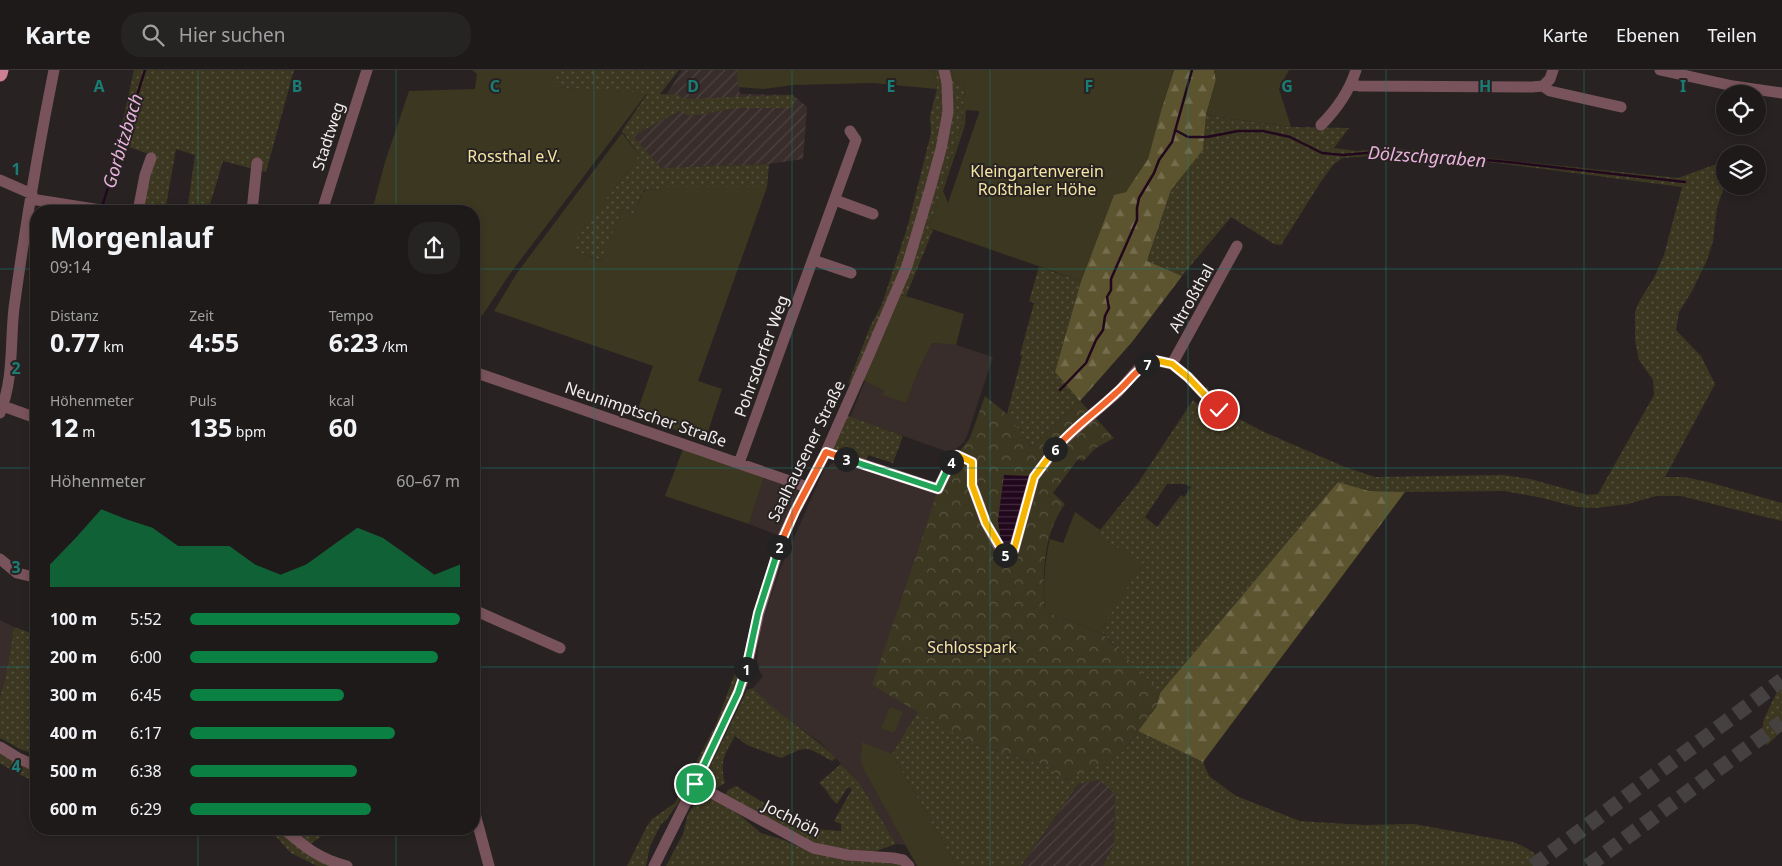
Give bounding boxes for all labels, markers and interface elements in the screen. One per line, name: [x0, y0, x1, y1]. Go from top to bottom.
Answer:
search box: [121, 12, 471, 57]
text: Karte: [25, 18, 91, 51]
icon: search: [139, 21, 167, 49]
text: Hier suchen: [179, 22, 285, 48]
text: Karte: [1543, 23, 1588, 47]
text: Ebenen: [1616, 23, 1680, 47]
text: Teilen: [1708, 23, 1757, 47]
text: A: [93, 75, 105, 97]
text: B: [292, 75, 302, 97]
text: C: [490, 75, 500, 97]
text: D: [687, 75, 699, 97]
text: E: [887, 75, 896, 97]
text: F: [1085, 75, 1093, 97]
text: G: [1281, 75, 1293, 97]
text: H: [1479, 75, 1491, 97]
text: I: [1680, 75, 1686, 97]
map controls: [1716, 85, 1766, 195]
button: locate: [1716, 85, 1766, 135]
water label: Gorbitzbach: [96, 90, 148, 191]
street label: Stadtweg: [307, 99, 349, 173]
water label: Dölzschgraben: [1367, 140, 1487, 172]
park label: Rossthal e.V.: [467, 145, 561, 167]
button: layers: [1716, 145, 1766, 195]
text: 1: [11, 158, 21, 180]
park label: Kleingartenverein Roßthaler Höhe: [970, 160, 1104, 200]
text: Morgenlauf: [50, 218, 213, 256]
button: share: [408, 222, 460, 274]
text: 09:14: [50, 256, 91, 278]
street label: Altroßthal: [1163, 260, 1219, 336]
street label: Pohrsdorfer Weg: [729, 292, 793, 420]
text: Distanz: [50, 306, 99, 325]
text: Zeit: [189, 306, 214, 325]
text: Tempo: [329, 306, 374, 325]
text: 0.77: [50, 325, 100, 359]
text: 4:55: [189, 325, 239, 359]
text: 6:23: [329, 325, 379, 359]
text: km: [100, 337, 124, 356]
text: /km: [379, 337, 408, 356]
pin: 7: [1134, 352, 1160, 376]
text: 7: [1143, 355, 1152, 374]
text: 2: [11, 357, 21, 379]
street label: Neunimptscher Straße: [562, 376, 730, 452]
street label: Saalhausener Straße: [762, 377, 850, 525]
pin: [1198, 389, 1240, 431]
text: Höhenmeter: [50, 391, 134, 410]
text: Puls: [189, 391, 217, 410]
text: kcal: [329, 391, 354, 410]
icon: check: [1205, 396, 1233, 424]
text: 12: [50, 410, 79, 444]
text: 135: [189, 410, 232, 444]
text: 60: [329, 410, 357, 444]
text: m: [79, 422, 95, 441]
text: bpm: [232, 422, 266, 441]
pin: 6: [1042, 436, 1068, 462]
text: 6: [1051, 440, 1060, 459]
pin: 3: [834, 446, 858, 472]
text: 3: [842, 450, 851, 469]
pin: 4: [938, 450, 964, 474]
text: 4: [947, 453, 956, 472]
text: Höhenmeter: [50, 470, 146, 492]
text: 60–67 m: [396, 470, 460, 492]
pin: 2: [766, 534, 792, 560]
text: 2: [775, 538, 784, 557]
pin: 5: [992, 542, 1018, 568]
text: 5: [1001, 546, 1010, 565]
text: 3: [11, 556, 21, 578]
text: 100 m: [50, 608, 97, 630]
text: 5:52: [130, 608, 162, 630]
park label: Schlosspark: [927, 636, 1017, 658]
text: 200 m: [50, 646, 97, 668]
text: 6:00: [130, 646, 162, 668]
pin: 1: [734, 656, 758, 682]
text: 1: [742, 660, 751, 679]
text: 300 m: [50, 684, 97, 706]
text: 6:45: [130, 684, 162, 706]
text: 400 m: [50, 722, 97, 744]
text: 6:17: [130, 722, 162, 744]
text: 4: [11, 755, 21, 777]
text: 500 m: [50, 760, 97, 782]
text: 6:38: [130, 760, 162, 782]
pin: [674, 763, 716, 805]
icon: arrive: [681, 770, 709, 798]
street label: Jochhöh: [758, 793, 824, 842]
text: 600 m: [50, 798, 97, 820]
text: 6:29: [130, 798, 162, 820]

